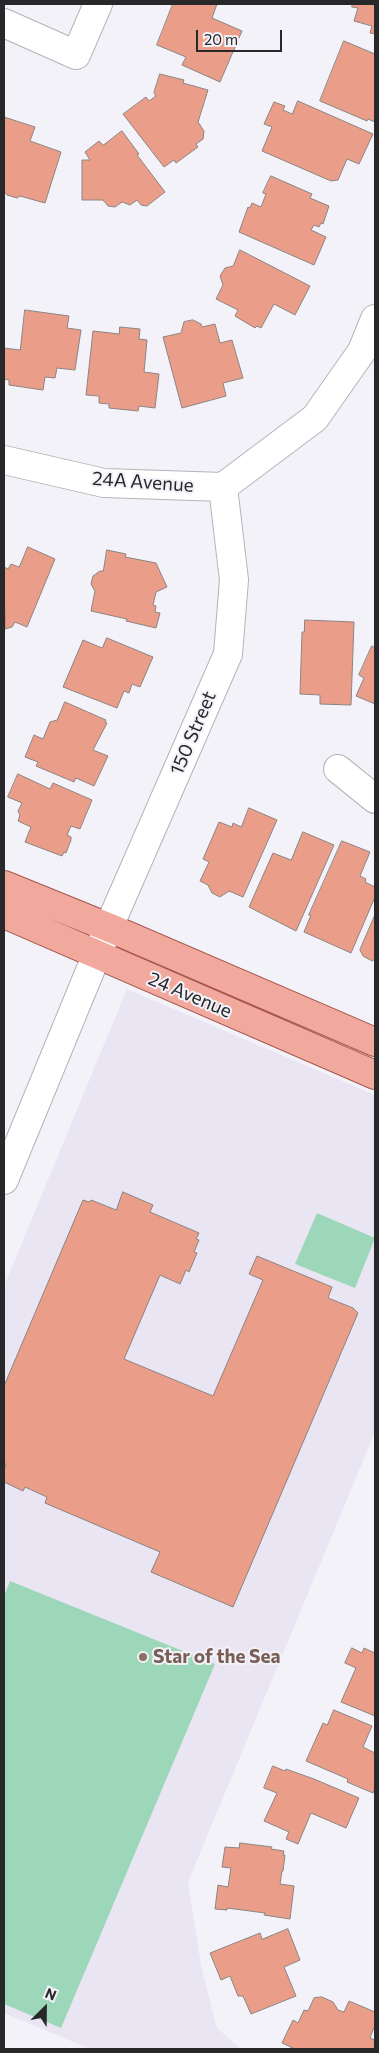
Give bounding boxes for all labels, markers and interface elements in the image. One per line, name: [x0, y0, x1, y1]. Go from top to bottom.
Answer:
scale bar: [199, 20, 285, 52]
text: 20 m: [204, 30, 238, 48]
street label: 24A Avenue: [91, 467, 195, 497]
street label: 150 Street: [165, 688, 221, 778]
street label: 24 Avenue: [145, 967, 235, 1023]
place label: Star of the Sea: [153, 1646, 280, 1668]
marker: Star of the Sea: [137, 1651, 149, 1663]
north arrow: [20, 1983, 70, 2033]
text: N: [43, 1984, 59, 2004]

